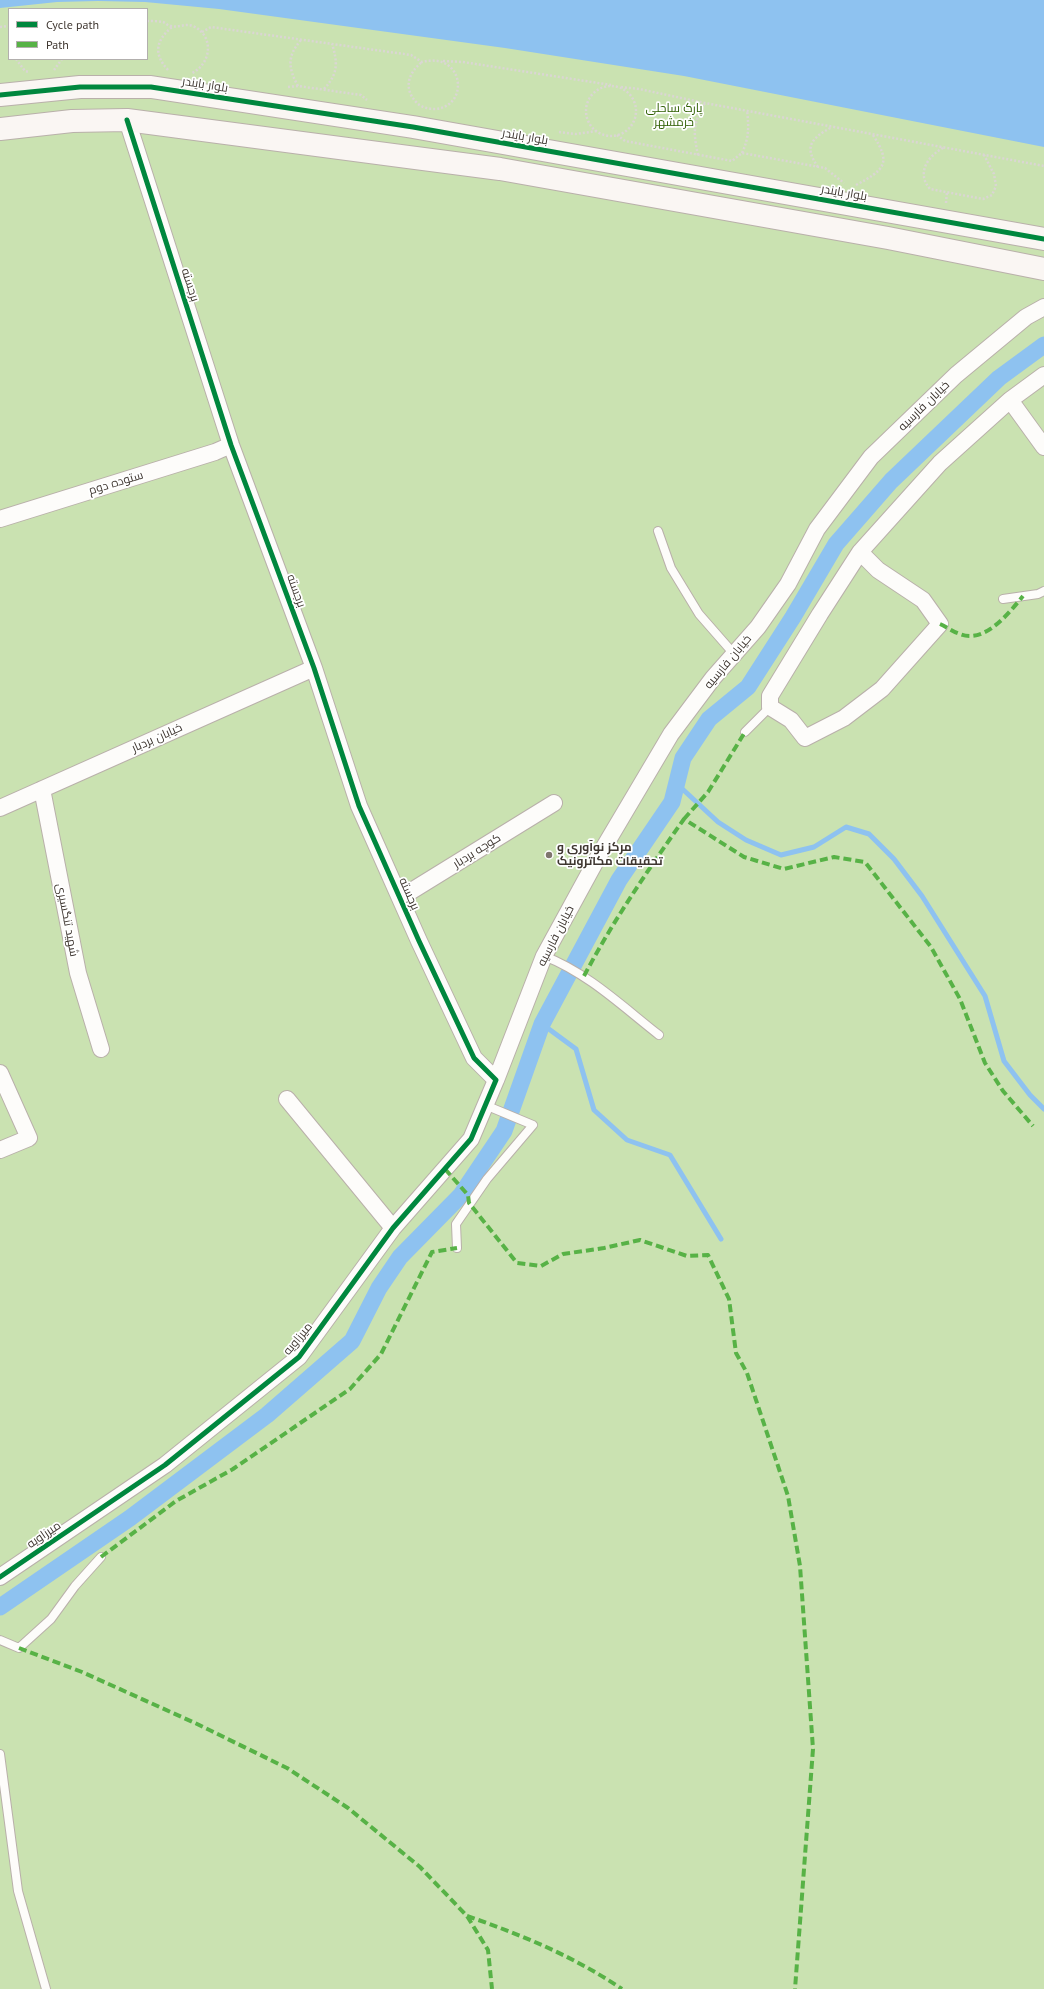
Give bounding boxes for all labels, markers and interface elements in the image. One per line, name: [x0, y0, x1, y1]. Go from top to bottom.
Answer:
legend: [8, 8, 148, 60]
text: Cycle path: [46, 17, 99, 32]
text: Path: [46, 37, 69, 52]
street label: بلوار بایندر: [181, 74, 229, 96]
park label: پارک ساحلی خرمشهر: [646, 102, 702, 130]
street label: بلوار بایندر: [501, 126, 549, 148]
street label: بلوار بایندر: [820, 182, 868, 204]
street label: برجسته: [178, 266, 202, 304]
street label: خیابان فارسیه: [895, 378, 953, 434]
street label: ستوده دوم: [87, 468, 145, 498]
street label: برجسته: [283, 572, 309, 610]
street label: خیابان فارسیه: [701, 632, 755, 692]
street label: خیابان بردبار: [129, 720, 185, 756]
street label: کوچه بردبار: [450, 831, 504, 871]
place label: مرکز نوآوری و تحقیقات مکاترونیک: [557, 841, 663, 869]
marker: مرکز نوآوری و تحقیقات مکاترونیک: [544, 850, 554, 860]
street label: برجسته: [395, 875, 423, 913]
street label: شهید تنگسیری: [53, 882, 81, 958]
street label: خیابان فارسیه: [535, 903, 577, 969]
street label: میرزاویه: [280, 1320, 316, 1358]
street label: میرزاویه: [24, 1518, 64, 1552]

